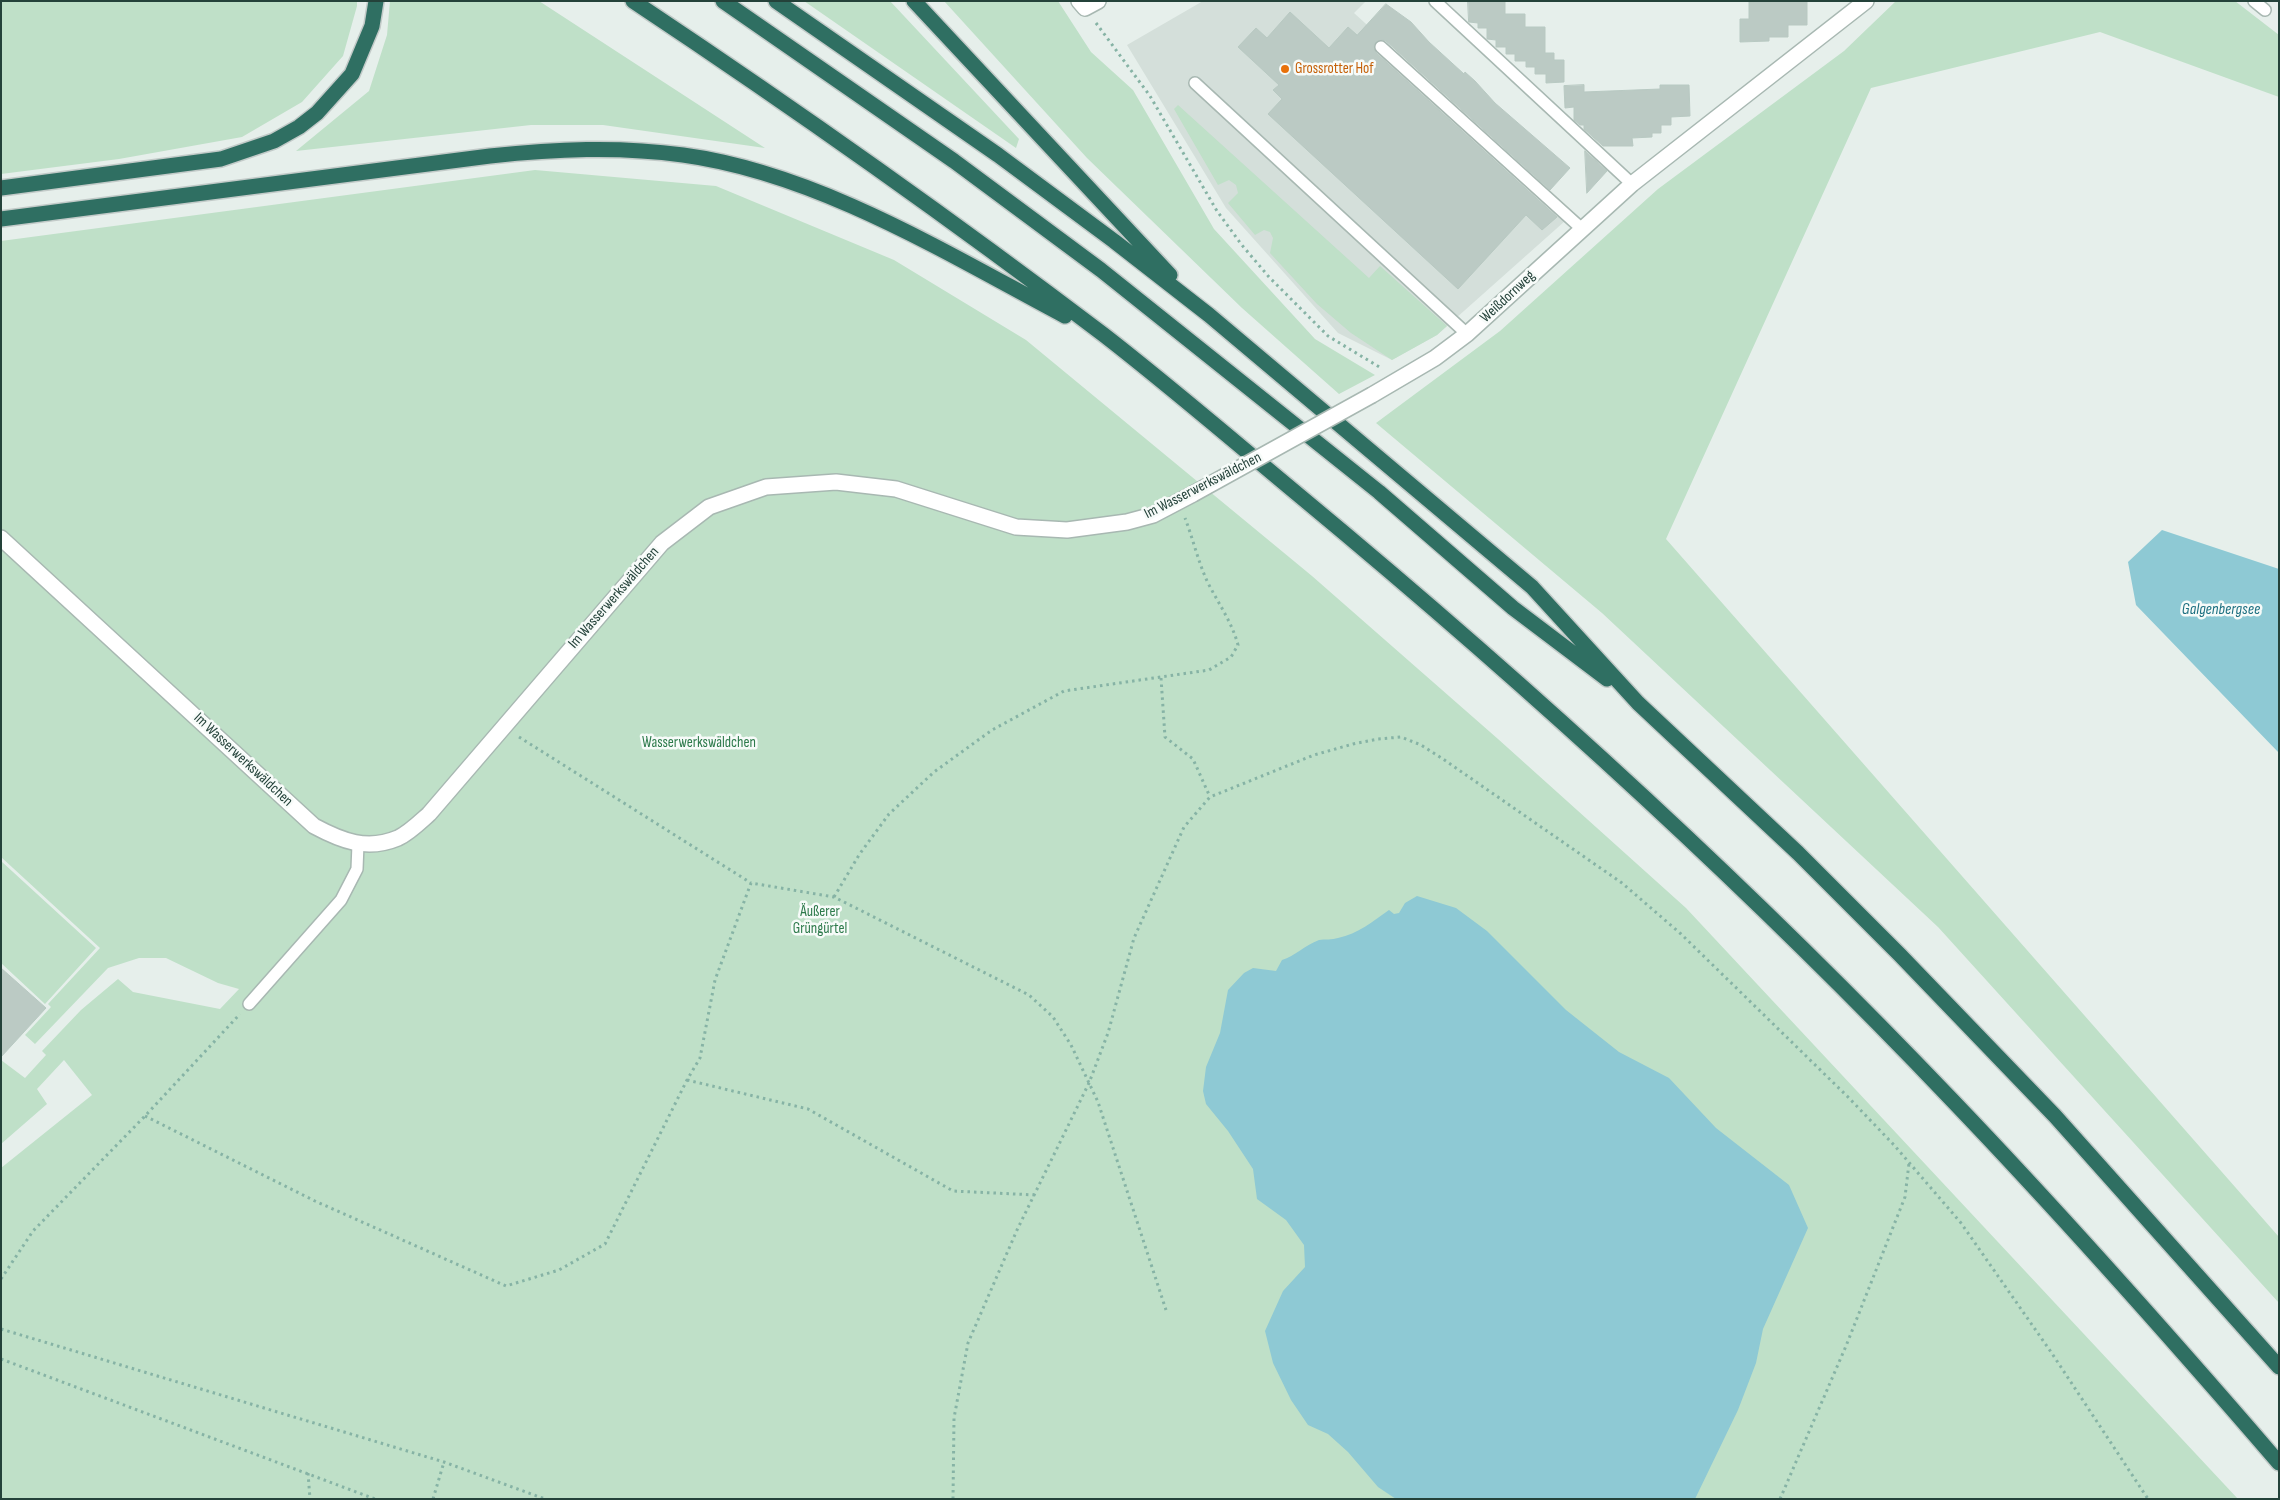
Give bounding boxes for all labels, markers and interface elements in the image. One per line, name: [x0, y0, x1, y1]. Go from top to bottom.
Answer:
place label: Grossrotter Hof: [1295, 60, 1374, 78]
marker: Grossrotter Hof: [1279, 63, 1291, 75]
street label: Weißdornweg: [1477, 267, 1539, 327]
street label: Im Wasserwerkswäldchen: [1142, 449, 1264, 523]
street label: Im Wasserwerkswäldchen: [565, 543, 663, 653]
water label: Galgenbergsee: [2182, 600, 2260, 620]
street label: Im Wasserwerkswäldchen: [190, 709, 296, 811]
park label: Wasserwerkswäldchen: [642, 734, 756, 752]
park label: Äußerer Grüngürtel: [793, 903, 847, 938]

